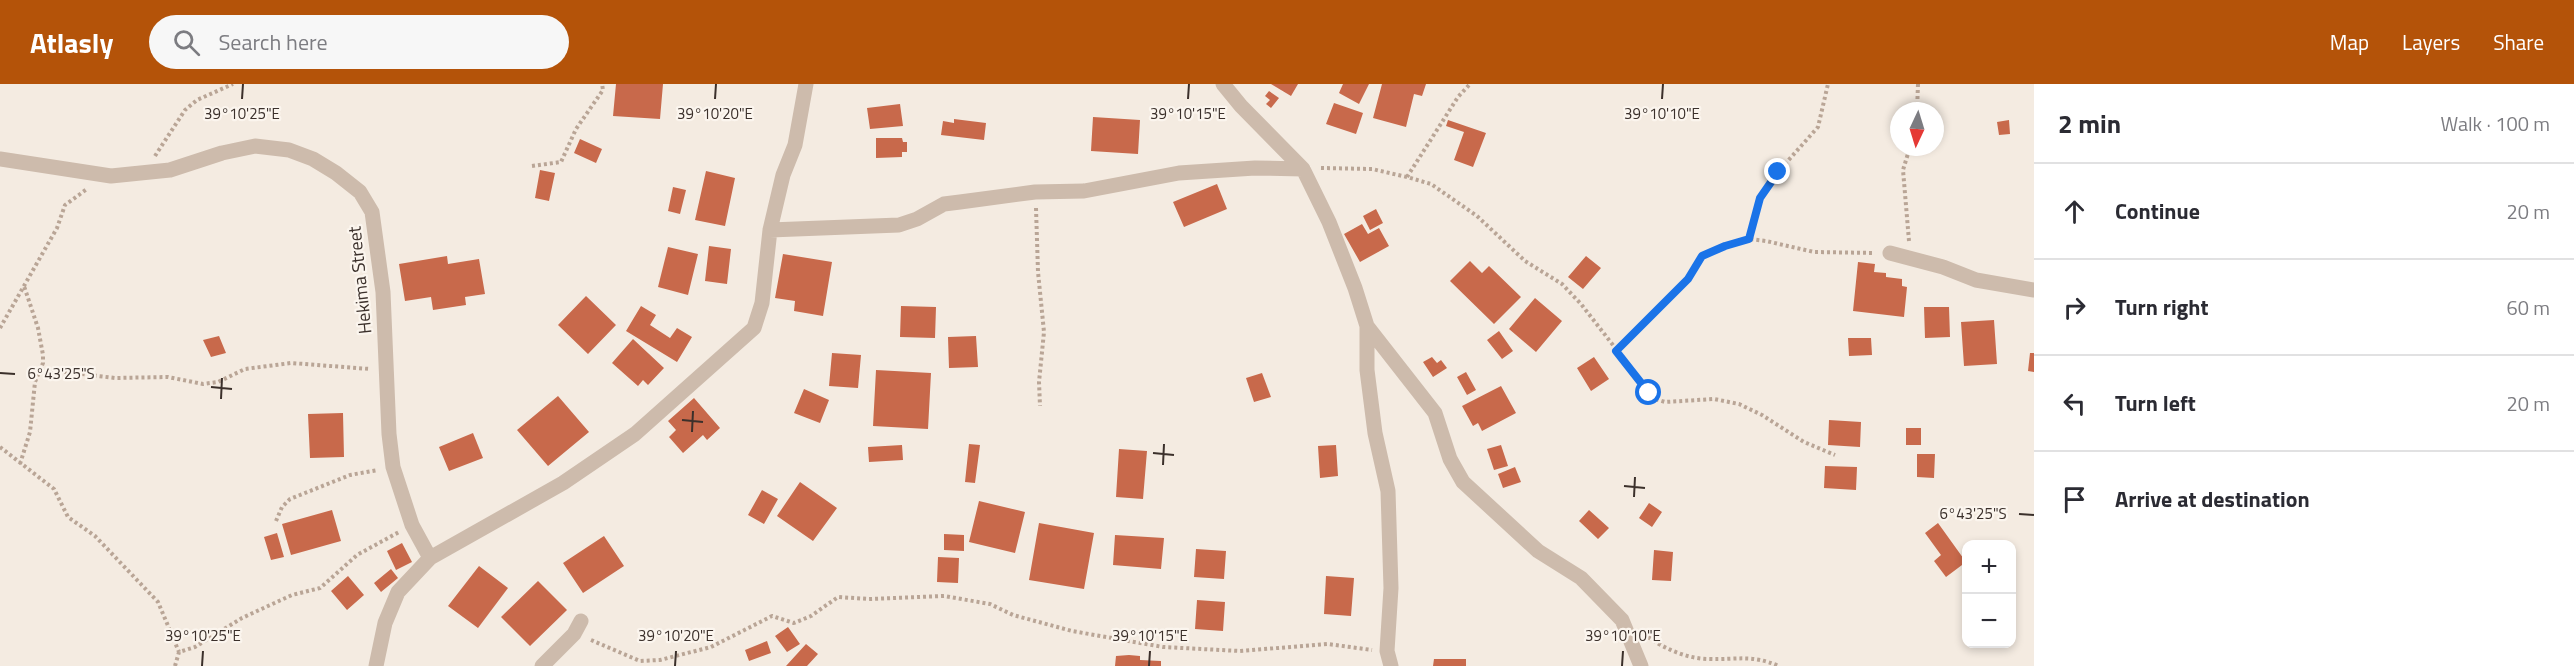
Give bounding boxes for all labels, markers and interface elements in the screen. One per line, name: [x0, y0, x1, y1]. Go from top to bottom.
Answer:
search box: [149, 15, 569, 69]
text: Atlasly: [30, 21, 113, 64]
text: Search here: [218, 25, 328, 59]
icon: search: [170, 26, 203, 59]
text: Map: [2330, 26, 2369, 58]
text: Layers: [2402, 26, 2460, 58]
text: Share: [2493, 26, 2544, 58]
text: 39°10'25"E: [204, 102, 280, 125]
text: 39°10'20"E: [677, 102, 753, 125]
text: 39°10'15"E: [1150, 102, 1226, 125]
text: 39°10'10"E: [1624, 102, 1700, 125]
north arrow: [1890, 102, 1944, 156]
text: 2 min: [2058, 104, 2121, 143]
text: Walk · 100 m: [2441, 108, 2550, 139]
route end: [1764, 158, 1790, 184]
text: Continue: [2115, 194, 2200, 228]
icon: ahead: [2058, 195, 2091, 228]
text: 20 m: [2506, 196, 2550, 227]
street label: Hekima Street: [340, 224, 379, 335]
text: Turn right: [2115, 290, 2209, 324]
icon: right: [2058, 291, 2091, 324]
text: 60 m: [2506, 292, 2550, 323]
text: 6°43'25"S: [27, 362, 95, 385]
route start: [1635, 379, 1661, 405]
text: Turn left: [2115, 386, 2196, 420]
icon: left: [2058, 387, 2091, 420]
text: 20 m: [2506, 388, 2550, 419]
text: Arrive at destination: [2115, 482, 2310, 516]
icon: arrive: [2058, 483, 2091, 516]
text: 6°43'25"S: [1939, 502, 2007, 525]
map controls: [1962, 540, 2016, 648]
button: +: [1962, 540, 2016, 594]
button: −: [1962, 594, 2016, 648]
text: 39°10'25"E: [165, 624, 241, 647]
text: 39°10'20"E: [638, 624, 714, 647]
text: 39°10'15"E: [1112, 624, 1188, 647]
text: 39°10'10"E: [1585, 624, 1661, 647]

